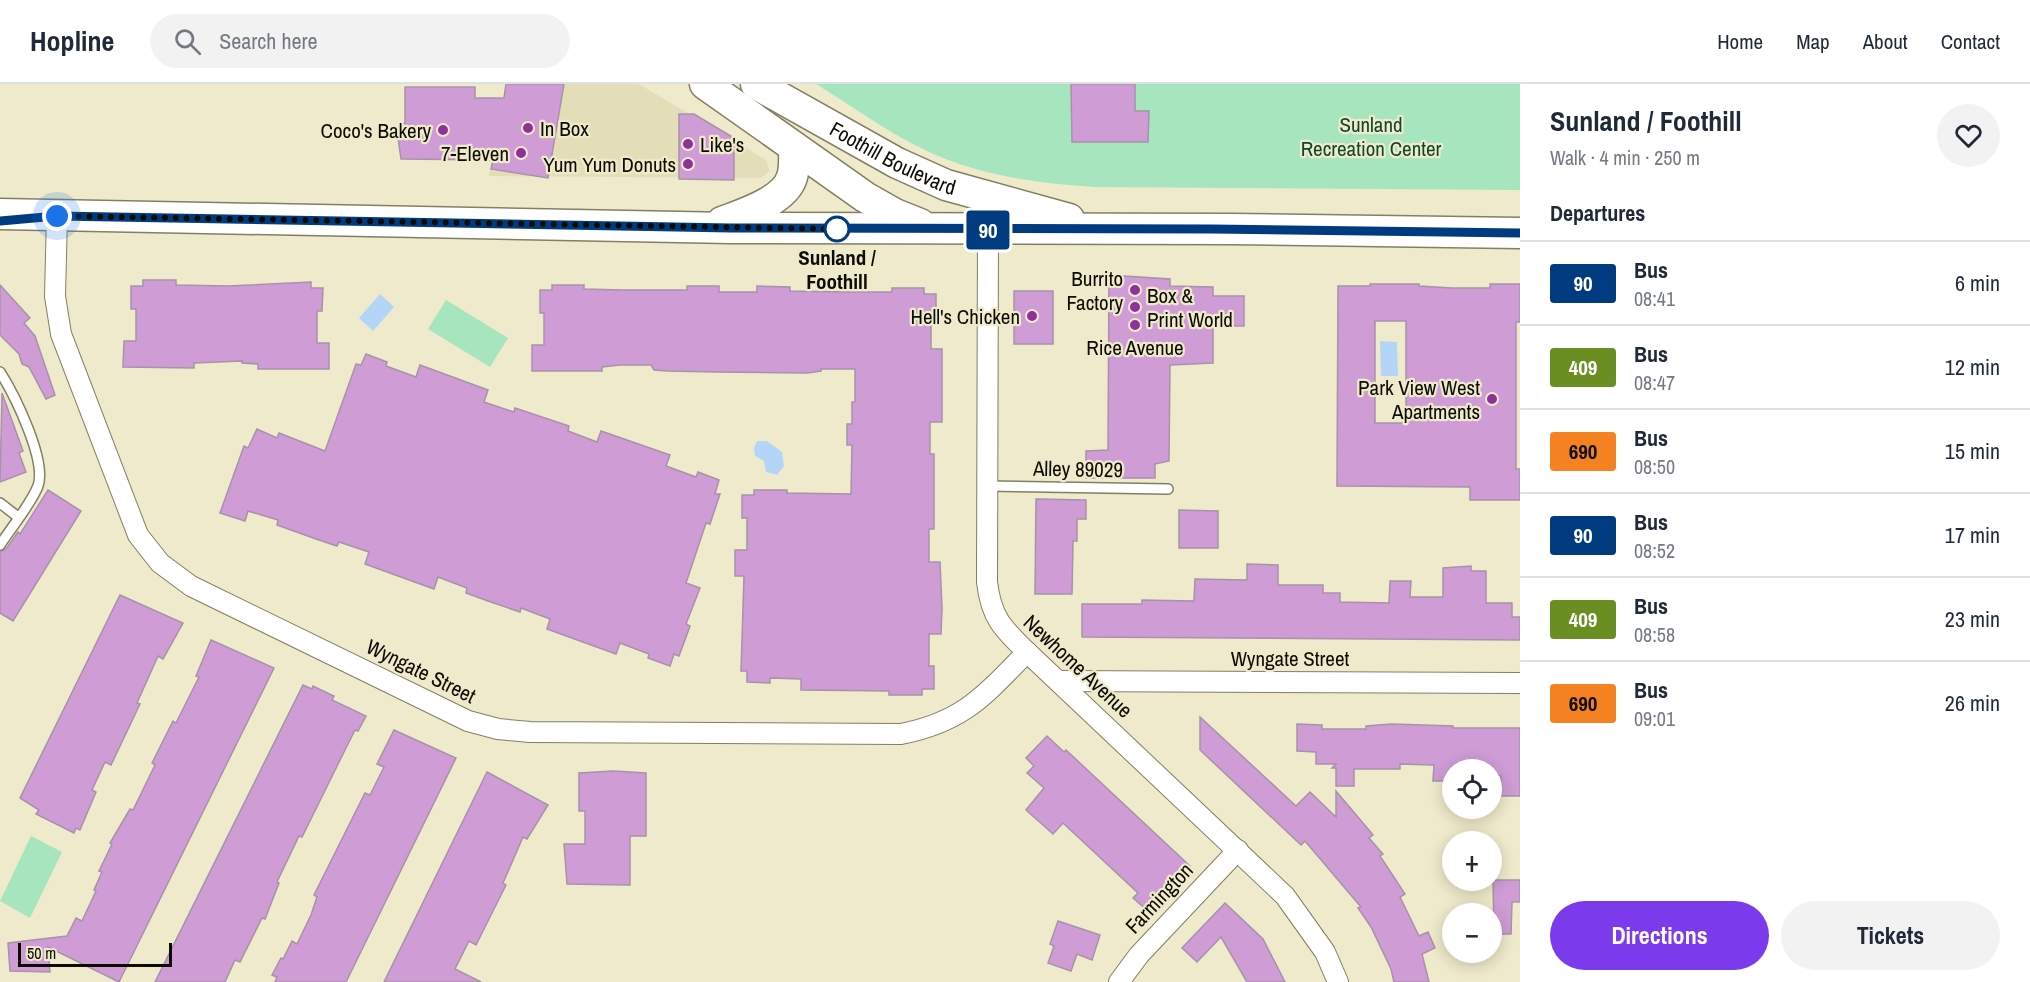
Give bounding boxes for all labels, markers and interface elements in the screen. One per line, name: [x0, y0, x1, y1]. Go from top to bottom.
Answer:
search box: [150, 14, 570, 68]
text: Hopline: [30, 22, 114, 60]
icon: search: [171, 25, 204, 58]
text: Search here: [219, 26, 317, 56]
text: Home: [1717, 27, 1763, 56]
text: Map: [1796, 27, 1830, 56]
text: About: [1863, 27, 1908, 56]
text: Contact: [1941, 27, 2000, 56]
text: Sunland / Foothill: [1550, 102, 1742, 140]
button: heart: [1937, 104, 2000, 167]
park label: Sunland Recreation Center: [1301, 110, 1442, 163]
place label: In Box: [540, 114, 589, 143]
street label: Foothill Boulevard: [825, 114, 959, 202]
place label: Coco's Bakery: [321, 116, 431, 145]
marker: In Box: [521, 121, 535, 135]
marker: Coco's Bakery: [436, 123, 450, 137]
place label: Like's: [700, 130, 744, 159]
marker: Like's: [681, 137, 695, 151]
place label: 7-Eleven: [441, 139, 509, 168]
text: Walk · 4 min · 250 m: [1550, 144, 1700, 171]
marker: 7-Eleven: [514, 146, 528, 160]
place label: Yum Yum Donuts: [543, 150, 676, 179]
marker: Yum Yum Donuts: [681, 157, 695, 171]
text: Departures: [1550, 198, 1645, 228]
your location: [42, 201, 72, 231]
line badge: 90: [961, 210, 1015, 250]
marker: Sunland / Foothill: [824, 216, 850, 242]
text: 90: [978, 216, 998, 245]
place label: Sunland / Foothill: [798, 243, 876, 296]
text: Bus: [1634, 255, 1668, 285]
place label: Burrito Factory: [1066, 264, 1123, 317]
text: 6 min: [1955, 268, 2000, 298]
text: 90: [1573, 269, 1593, 298]
place label: Box & Print World: [1147, 281, 1233, 334]
marker: Burrito Factory: [1128, 283, 1142, 297]
text: 08:41: [1634, 285, 1675, 312]
marker: Box & Print World: [1128, 300, 1142, 314]
place label: Hell's Chicken: [910, 302, 1020, 331]
marker: Hell's Chicken: [1025, 309, 1039, 323]
marker: Rice Avenue: [1128, 318, 1142, 332]
place label: Rice Avenue: [1086, 333, 1184, 362]
text: Bus: [1634, 339, 1668, 369]
text: 12 min: [1945, 352, 2000, 382]
text: 409: [1569, 353, 1597, 382]
text: 08:47: [1634, 369, 1675, 396]
place label: Park View West Apartments: [1358, 373, 1480, 426]
marker: Park View West Apartments: [1485, 392, 1499, 406]
text: Bus: [1634, 423, 1668, 453]
text: 15 min: [1945, 436, 2000, 466]
text: 690: [1569, 437, 1597, 466]
text: 08:50: [1634, 453, 1675, 480]
street label: Alley 89029: [1032, 454, 1123, 484]
text: Bus: [1634, 507, 1668, 537]
text: 17 min: [1945, 520, 2000, 550]
text: 90: [1573, 521, 1593, 550]
text: 08:52: [1634, 537, 1675, 564]
text: Bus: [1634, 591, 1668, 621]
text: 23 min: [1945, 604, 2000, 634]
text: 409: [1569, 605, 1597, 634]
street label: Newhome Avenue: [1017, 608, 1139, 724]
text: 08:58: [1634, 621, 1675, 648]
street label: Wyngate Street: [361, 632, 481, 710]
street label: Wyngate Street: [1231, 644, 1349, 673]
text: Bus: [1634, 675, 1668, 705]
text: 26 min: [1945, 688, 2000, 718]
text: 690: [1569, 689, 1597, 718]
text: 09:01: [1634, 705, 1675, 732]
map controls: [1442, 759, 1502, 963]
button: locate: [1442, 759, 1502, 819]
button: +: [1442, 831, 1502, 891]
street label: Farmington: [1119, 856, 1199, 940]
button: Directions: [1550, 901, 1769, 970]
button: Tickets: [1781, 901, 2000, 970]
button: −: [1442, 903, 1502, 963]
scale bar: [18, 940, 172, 968]
text: 50 m: [27, 942, 56, 964]

